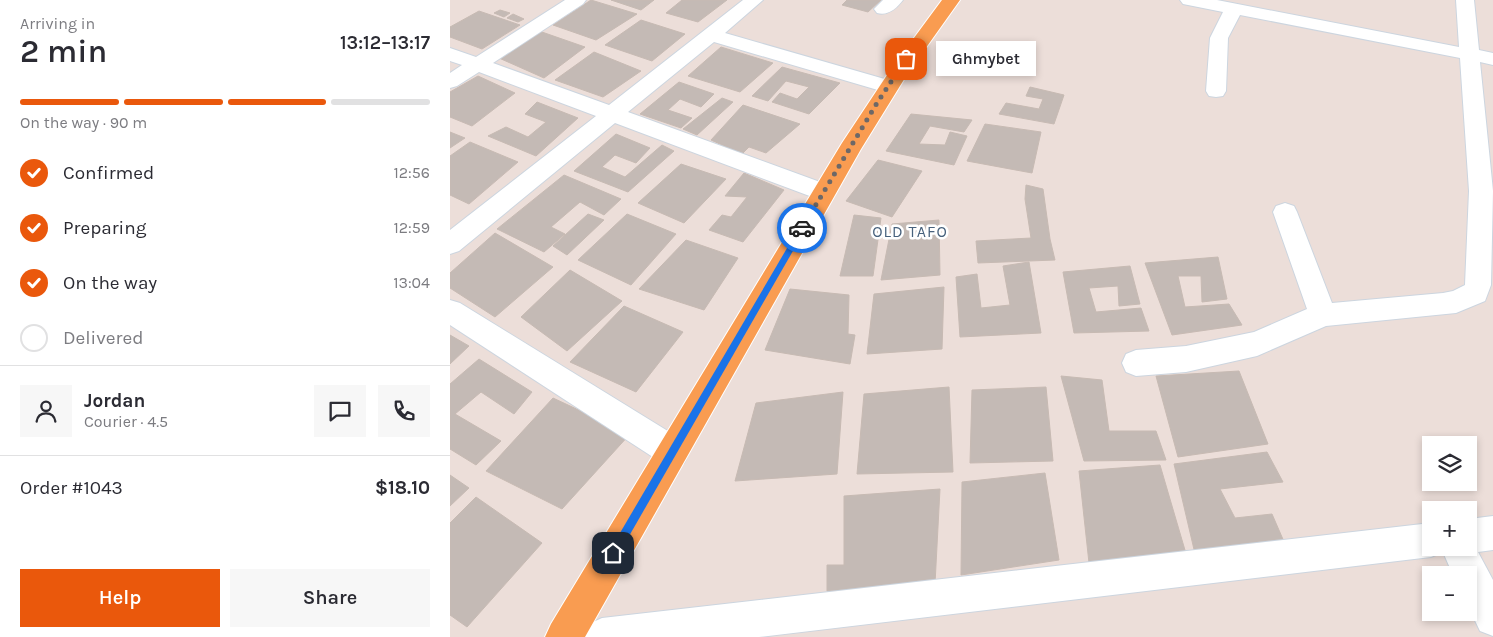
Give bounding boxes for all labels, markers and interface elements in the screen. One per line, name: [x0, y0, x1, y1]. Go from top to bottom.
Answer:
text: Arriving in: [20, 14, 95, 33]
text: 13:12–13:17: [340, 32, 430, 54]
text: 2 min: [20, 33, 107, 70]
pin: [885, 38, 927, 80]
callout: Ghmybet: [936, 42, 1036, 76]
icon: bag: [892, 45, 920, 73]
text: Ghmybet: [952, 49, 1020, 68]
text: On the way · 90 m: [20, 113, 147, 132]
icon: check: [20, 159, 48, 187]
text: Confirmed: [63, 162, 154, 184]
text: 12:56: [394, 163, 430, 182]
courier: [777, 203, 827, 253]
icon: check: [20, 214, 48, 242]
icon: car: [788, 214, 816, 242]
text: Preparing: [63, 217, 146, 239]
text: 12:59: [393, 218, 430, 237]
district label: OLD TAFO: [872, 222, 948, 241]
icon: check: [20, 269, 48, 297]
text: On the way: [63, 272, 157, 294]
text: 13:04: [393, 273, 430, 292]
text: Delivered: [63, 327, 143, 349]
button: person: [20, 385, 72, 437]
button: chat: [314, 385, 366, 437]
button: phone: [378, 385, 430, 437]
text: Jordan: [84, 390, 145, 412]
text: Courier · 4.5: [84, 412, 168, 431]
map controls: [1422, 436, 1477, 621]
button: layers: [1422, 436, 1477, 491]
text: Order #1043: [20, 477, 123, 499]
text: $18.10: [375, 477, 430, 499]
button: +: [1422, 501, 1477, 556]
pin: [592, 532, 634, 574]
icon: home: [599, 539, 627, 567]
button: −: [1422, 566, 1477, 621]
button: Help: [20, 569, 220, 627]
button: Share: [230, 569, 430, 627]

